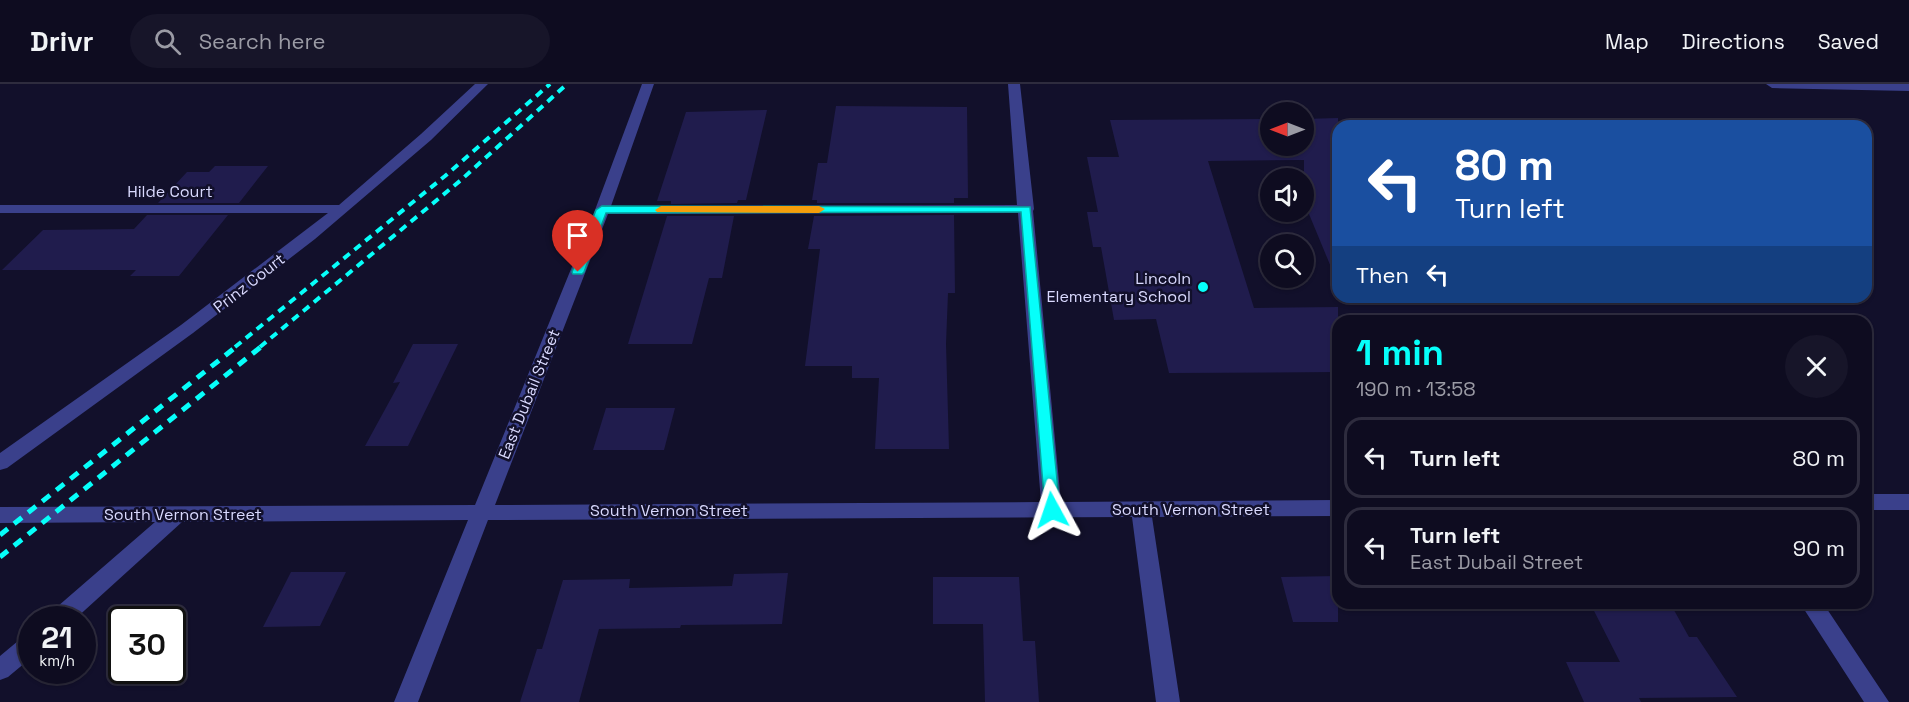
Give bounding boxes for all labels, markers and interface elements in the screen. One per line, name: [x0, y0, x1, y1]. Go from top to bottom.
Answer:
search box: [130, 14, 550, 68]
text: Drivr: [30, 23, 94, 59]
icon: search: [151, 25, 184, 58]
text: Search here: [199, 27, 325, 55]
text: Map: [1605, 28, 1649, 55]
text: Directions: [1682, 28, 1785, 55]
text: Saved: [1818, 28, 1879, 55]
north arrow: [1260, 102, 1314, 156]
map controls: [1260, 102, 1314, 288]
text: 80 m: [1455, 139, 1554, 192]
icon: left: [1356, 144, 1434, 222]
button: sound: [1260, 168, 1314, 222]
street label: Hilde Court: [127, 181, 213, 202]
text: Turn left: [1455, 191, 1565, 226]
pin: [552, 210, 603, 272]
icon: arrive: [561, 219, 594, 252]
button: search: [1260, 234, 1314, 288]
street label: Prinz Court: [209, 249, 289, 317]
icon: left: [1421, 258, 1454, 291]
text: Then: [1356, 261, 1409, 289]
place label: Lincoln Elementary School: [1046, 268, 1191, 307]
marker: Lincoln Elementary School: [1196, 280, 1210, 294]
street label: East Dubail Street: [493, 326, 565, 462]
text: 1 min: [1356, 330, 1444, 376]
button: close: [1785, 335, 1848, 398]
text: 190 m · 13:58: [1356, 376, 1476, 402]
icon: left: [1359, 441, 1392, 474]
text: Turn left: [1410, 444, 1500, 472]
text: 80 m: [1793, 444, 1845, 472]
position arrow: [1020, 478, 1084, 542]
street label: South Vernon Street: [1112, 499, 1270, 520]
street label: South Vernon Street: [590, 500, 748, 521]
street label: South Vernon Street: [104, 504, 262, 525]
text: Turn left: [1410, 521, 1500, 549]
icon: left: [1359, 531, 1392, 564]
text: 90 m: [1793, 534, 1845, 562]
text: East Dubail Street: [1410, 549, 1583, 575]
speed limit sign: 30: [108, 606, 186, 684]
text: 21: [41, 618, 73, 657]
text: km/h: [39, 651, 75, 670]

